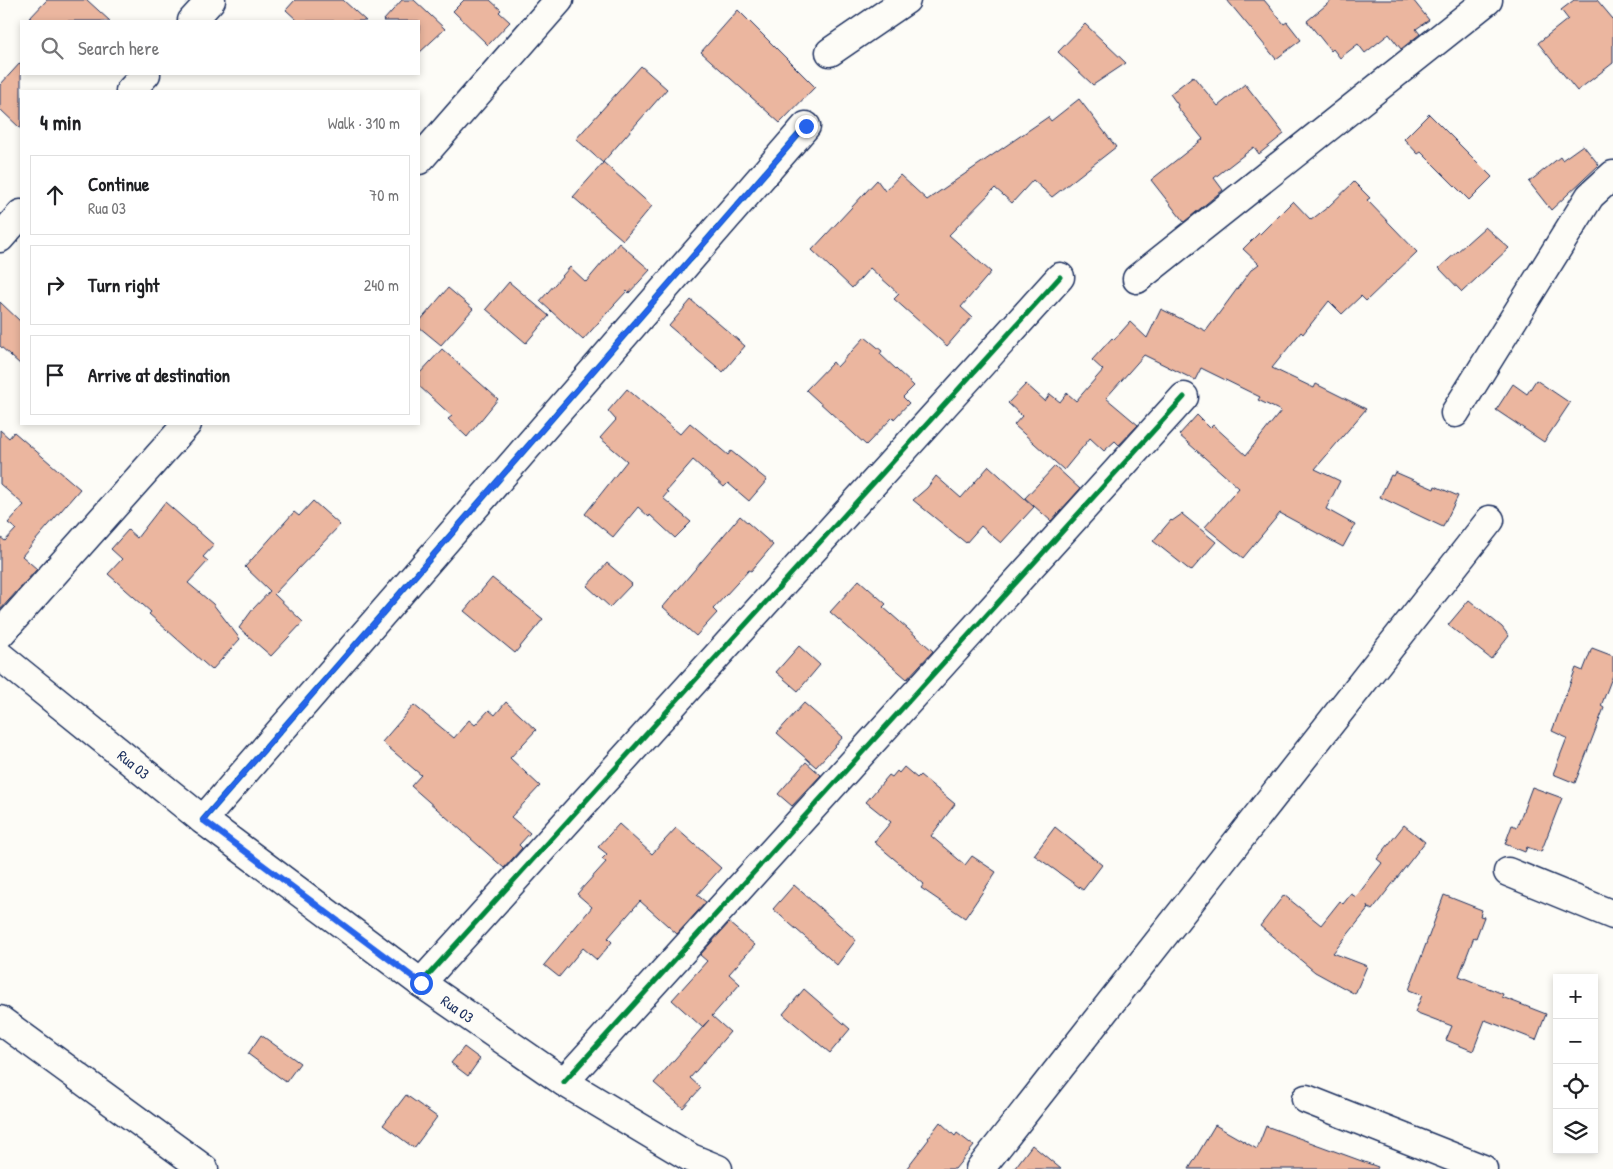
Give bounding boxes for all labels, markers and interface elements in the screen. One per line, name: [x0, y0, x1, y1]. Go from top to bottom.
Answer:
search box: [20, 20, 420, 75]
icon: search: [38, 34, 66, 62]
text: Search here: [78, 35, 159, 61]
text: 4 min: [40, 108, 81, 137]
text: Walk · 310 m: [328, 112, 400, 134]
route end: [795, 115, 818, 138]
text: Continue: [88, 171, 149, 197]
icon: ahead: [41, 181, 69, 209]
text: 70 m: [369, 184, 399, 206]
text: Rua 03: [88, 197, 126, 219]
icon: right: [41, 271, 69, 299]
text: Turn right: [88, 272, 159, 298]
text: 240 m: [364, 274, 399, 296]
icon: arrive: [41, 361, 69, 389]
text: Arrive at destination: [88, 362, 230, 388]
street label: Rua 03: [113, 745, 154, 784]
route start: [410, 972, 433, 995]
map controls: [1553, 974, 1598, 1154]
button: +: [1553, 974, 1598, 1019]
street label: Rua 03: [437, 990, 479, 1027]
button: −: [1553, 1019, 1598, 1064]
button: locate: [1553, 1064, 1598, 1109]
button: layers: [1553, 1109, 1598, 1154]

